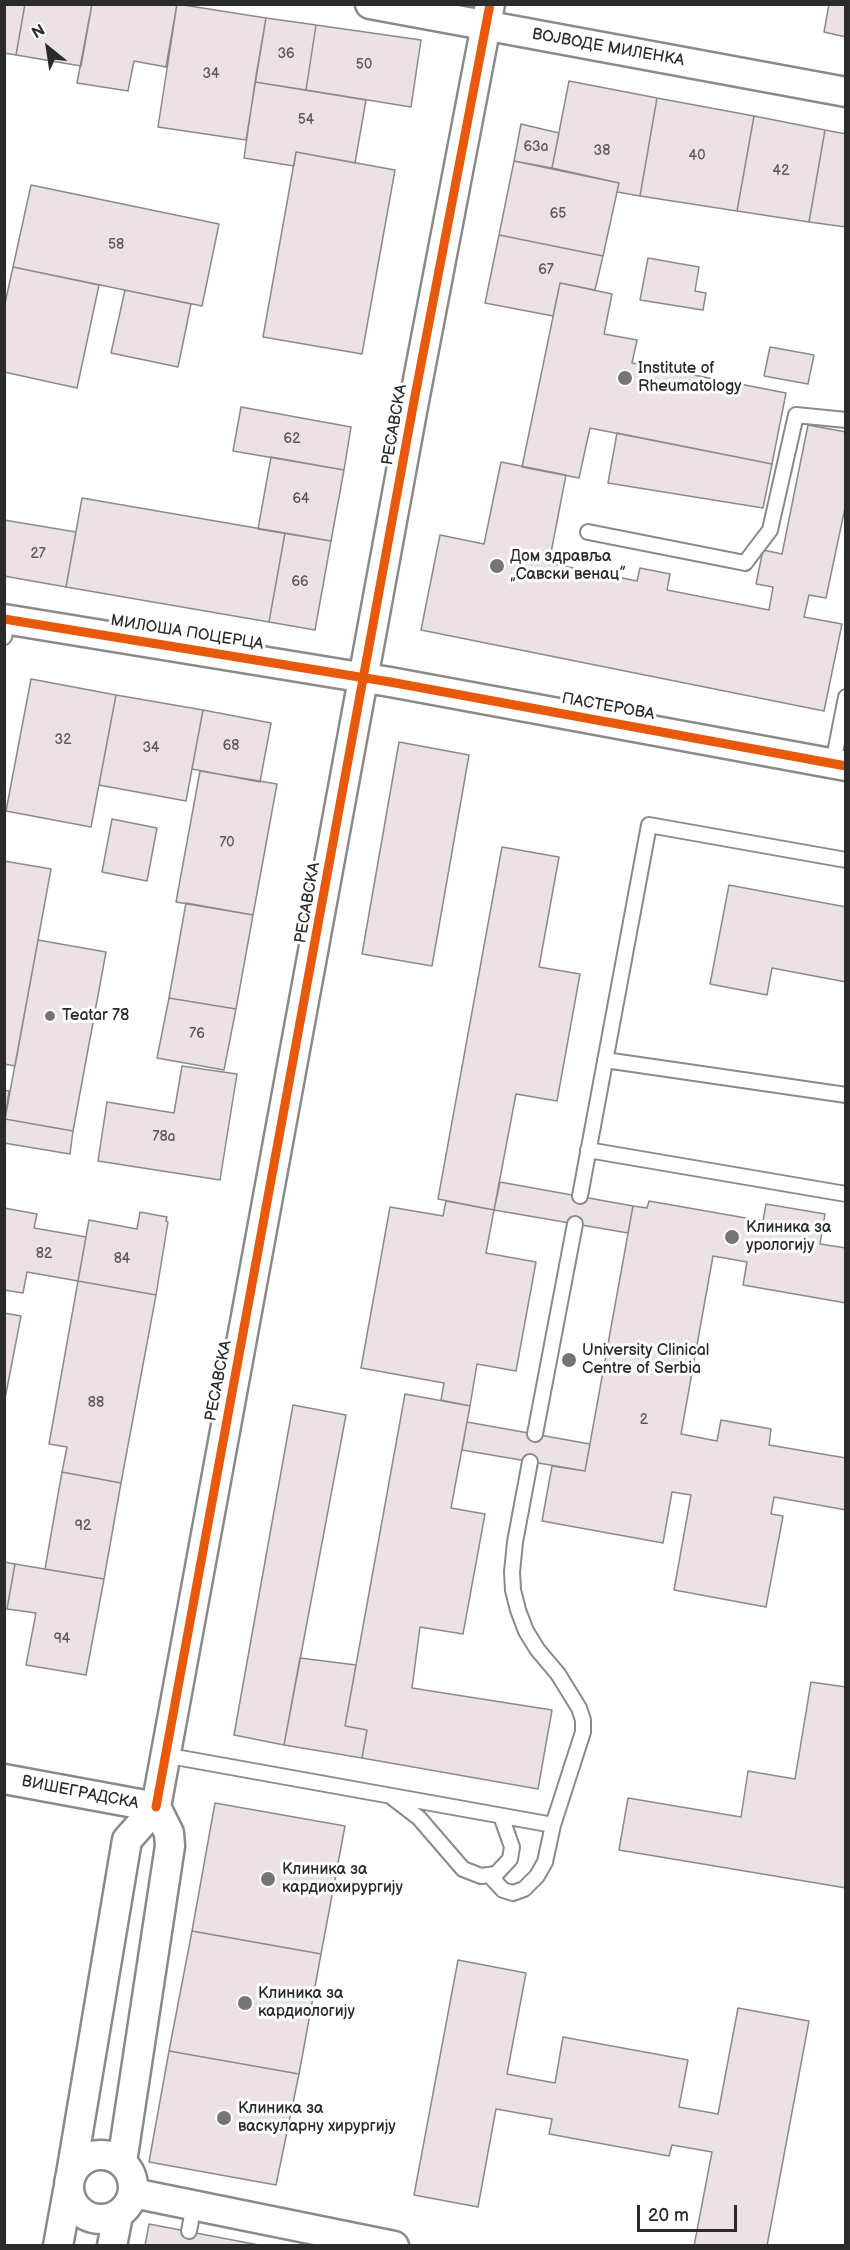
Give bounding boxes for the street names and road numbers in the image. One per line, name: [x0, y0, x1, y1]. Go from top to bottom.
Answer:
street label: ВОЈВОДЕ МИЛЕНКА: [530, 25, 686, 71]
street label: РЕСАВСКА: [378, 383, 412, 467]
street label: МИЛОША ПОЦЕРЦА: [109, 611, 265, 655]
street label: ПАСТЕРОВА: [560, 689, 656, 725]
street label: РЕСАВСКА: [291, 861, 325, 945]
street label: РЕСАВСКА: [202, 1339, 236, 1423]
street label: ВИШЕГРАДСКА: [20, 1772, 140, 1814]

